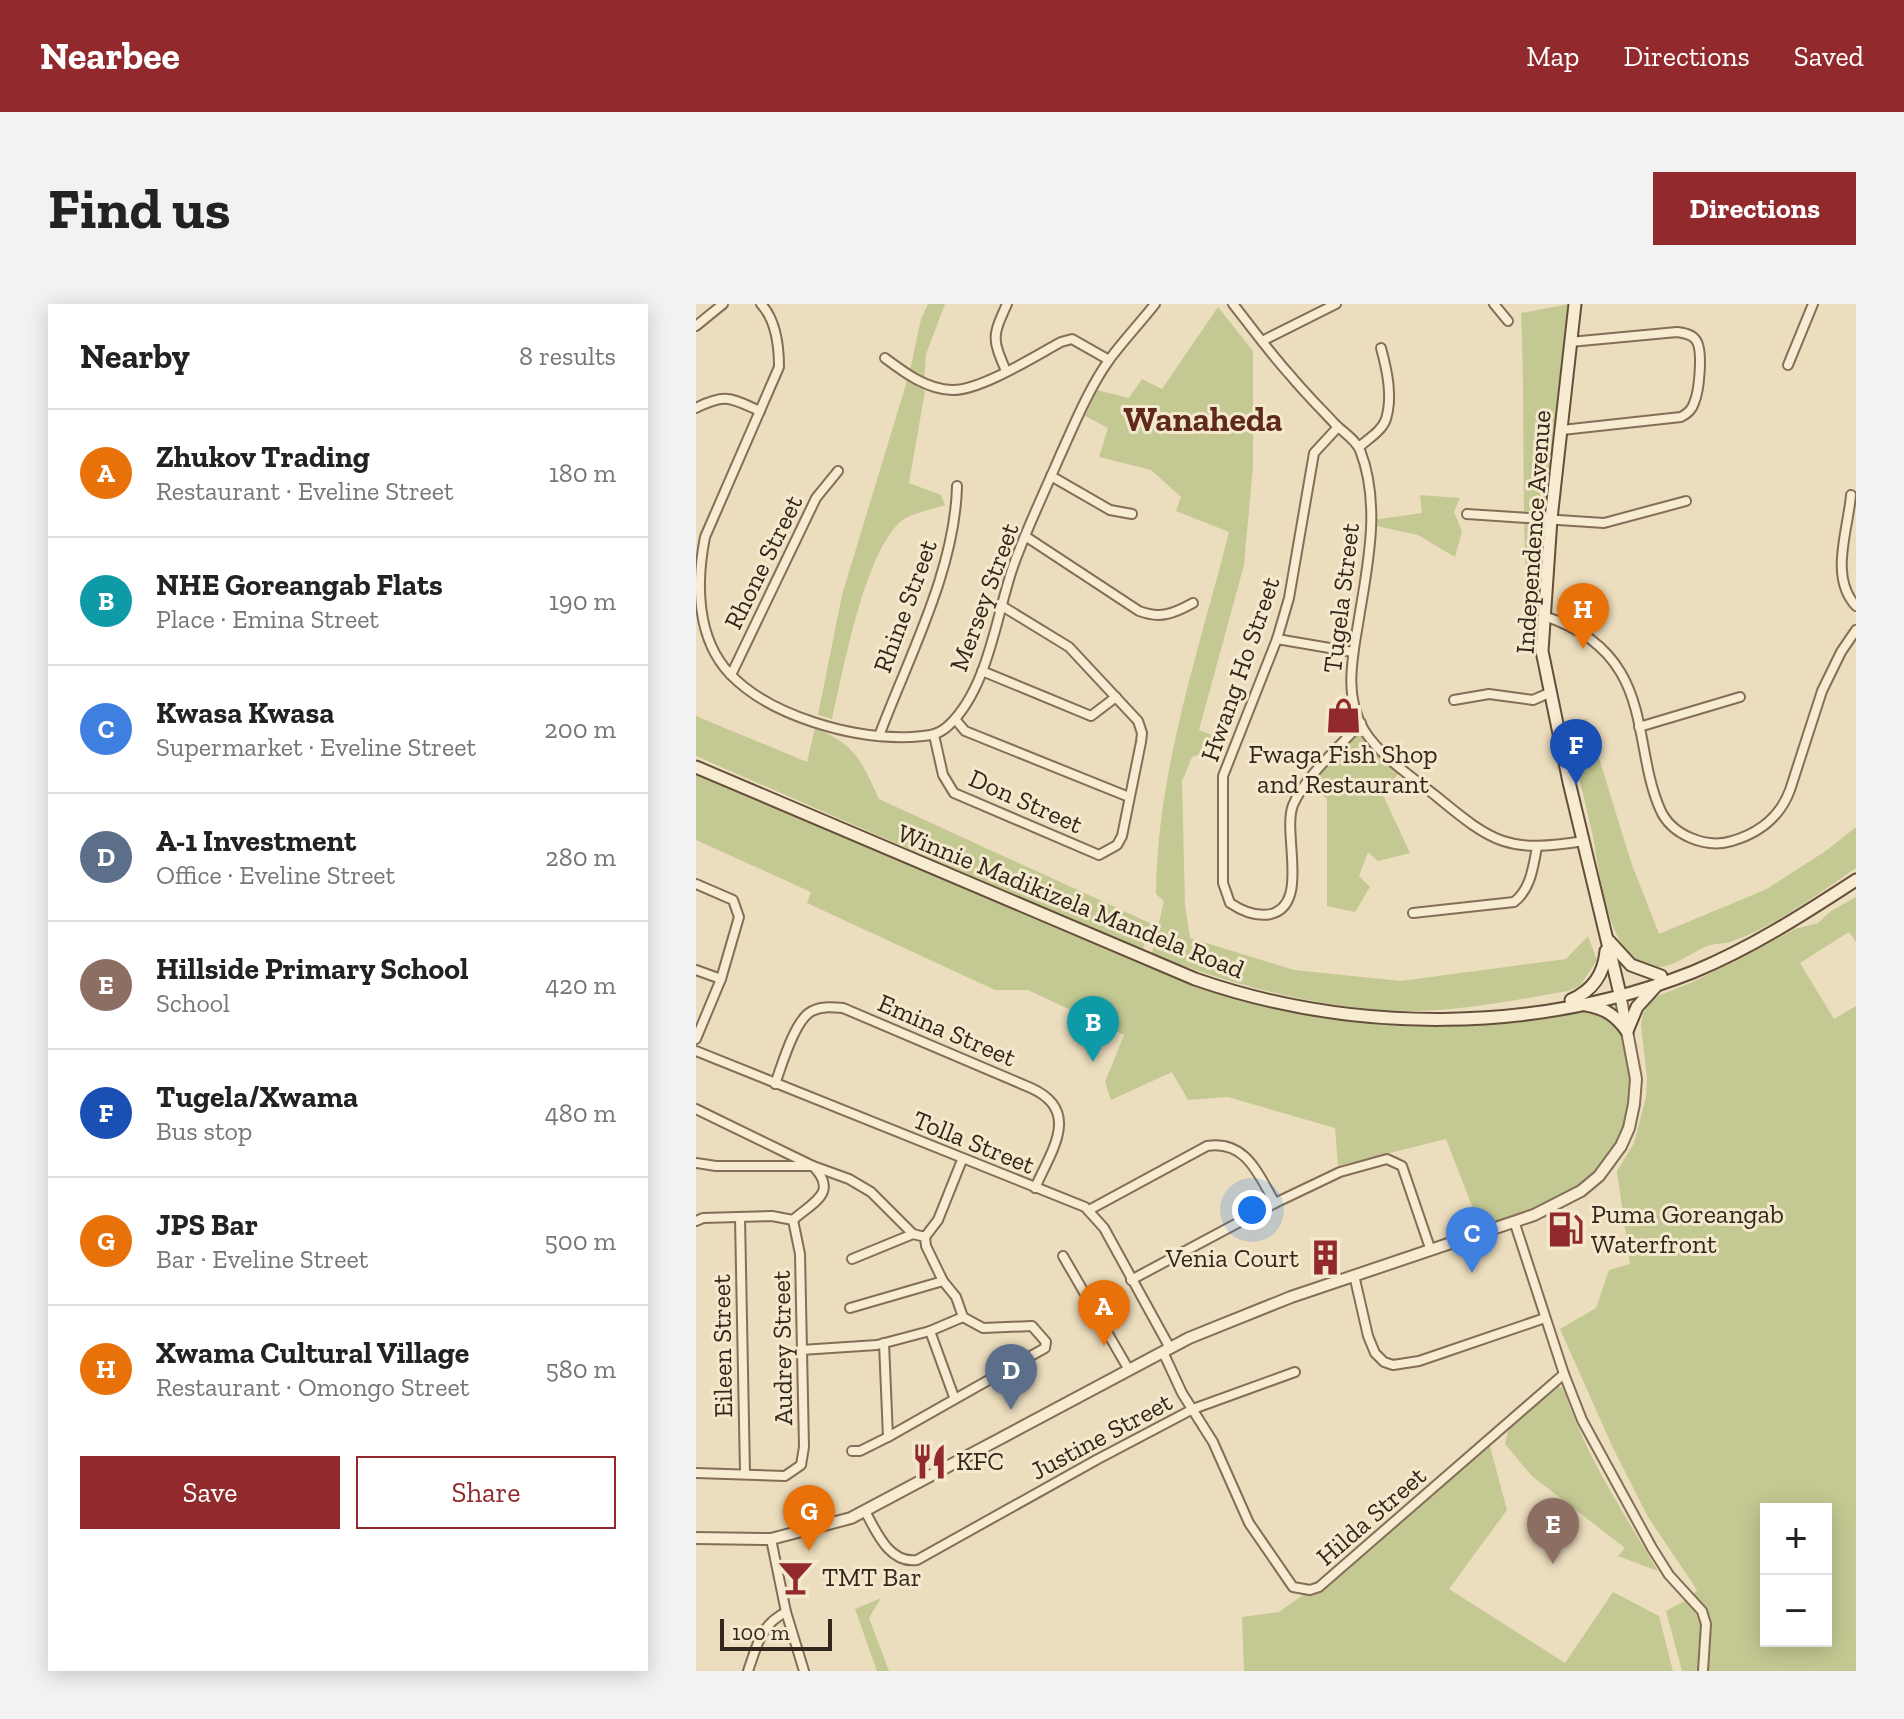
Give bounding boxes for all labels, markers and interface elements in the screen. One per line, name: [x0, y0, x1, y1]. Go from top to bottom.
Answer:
text: Nearbee: [40, 33, 180, 79]
text: Map: [1526, 40, 1579, 73]
text: Directions: [1623, 40, 1750, 73]
text: Saved: [1794, 40, 1864, 73]
button: Directions: [1653, 172, 1856, 245]
text: Find us: [48, 175, 231, 242]
text: Nearby: [80, 336, 190, 377]
text: 8 results: [519, 340, 616, 372]
district label: Wanaheda: [1123, 399, 1283, 440]
street label: Independence Avenue: [1509, 409, 1557, 655]
text: Zhukov Trading: [156, 439, 370, 475]
text: A: [97, 457, 115, 489]
text: 180 m: [549, 457, 616, 489]
text: Restaurant · Eveline Street: [156, 475, 454, 507]
street label: Rhone Street: [717, 489, 809, 634]
street label: Mersey Street: [942, 518, 1026, 676]
street label: Tugela Street: [1316, 521, 1366, 675]
street label: Rhine Street: [866, 535, 944, 677]
text: NHE Goreangab Flats: [156, 567, 443, 603]
street label: Hwang Ho Street: [1193, 572, 1287, 765]
pin: H: [1557, 583, 1609, 649]
text: B: [98, 585, 114, 617]
text: 190 m: [549, 585, 616, 617]
text: Place · Emina Street: [156, 603, 379, 635]
text: Kwasa Kwasa: [156, 695, 334, 731]
shop icon: Fwaga Fish Shop and Restaurant: [1324, 696, 1362, 734]
text: C: [98, 713, 114, 745]
text: 200 m: [544, 713, 616, 745]
pin: F: [1550, 719, 1602, 785]
text: Supermarket · Eveline Street: [156, 731, 476, 763]
place label: Fwaga Fish Shop and Restaurant: [1248, 738, 1438, 800]
street label: Don Street: [964, 762, 1088, 840]
street label: Winnie Madikizela Mandela Road: [893, 817, 1249, 985]
text: A-1 Investment: [156, 823, 356, 859]
text: D: [97, 841, 115, 873]
text: 280 m: [545, 841, 616, 873]
text: Office · Eveline Street: [156, 859, 395, 891]
text: Hillside Primary School: [156, 951, 468, 987]
text: E: [98, 969, 114, 1001]
text: 420 m: [545, 969, 616, 1001]
text: School: [156, 987, 230, 1019]
street label: Emina Street: [873, 987, 1021, 1074]
pin: B: [1067, 996, 1119, 1062]
text: Tugela/Xwama: [156, 1079, 358, 1115]
text: F: [99, 1097, 113, 1129]
text: 480 m: [545, 1097, 616, 1129]
street label: Tolla Street: [908, 1103, 1040, 1181]
text: Bus stop: [156, 1115, 252, 1147]
your location: [1232, 1190, 1272, 1230]
place label: Puma Goreangab Waterfront: [1591, 1198, 1784, 1260]
text: JPS Bar: [156, 1207, 258, 1243]
pin: C: [1446, 1207, 1498, 1273]
fuel station icon: Puma Goreangab Waterfront: [1546, 1210, 1584, 1248]
text: G: [97, 1225, 115, 1257]
text: 500 m: [544, 1225, 616, 1257]
building icon: Venia Court: [1306, 1239, 1344, 1277]
place label: Venia Court: [1165, 1242, 1299, 1274]
text: Bar · Eveline Street: [156, 1243, 368, 1275]
street label: Audrey Street: [765, 1270, 799, 1426]
street label: Eileen Street: [705, 1274, 739, 1418]
pin: A: [1078, 1280, 1130, 1346]
text: Xwama Cultural Village: [156, 1335, 469, 1371]
pin: D: [985, 1344, 1037, 1410]
text: H: [96, 1353, 116, 1385]
text: 580 m: [545, 1353, 616, 1385]
text: Restaurant · Omongo Street: [156, 1371, 469, 1403]
street label: Justine Street: [1025, 1385, 1178, 1487]
restaurant icon: KFC: [911, 1442, 949, 1480]
place label: KFC: [956, 1445, 1004, 1477]
button: Save: [80, 1456, 340, 1529]
button: Share: [356, 1456, 616, 1529]
street label: Hilda Street: [1310, 1459, 1433, 1572]
pin: G: [783, 1485, 835, 1551]
pin: E: [1527, 1498, 1579, 1564]
map controls: [1760, 1503, 1832, 1647]
button: +: [1760, 1503, 1832, 1575]
bar icon: TMT Bar: [777, 1558, 815, 1596]
place label: TMT Bar: [822, 1561, 922, 1593]
button: −: [1760, 1575, 1832, 1647]
scale bar: [720, 1615, 832, 1651]
text: 100 m: [732, 1619, 790, 1646]

